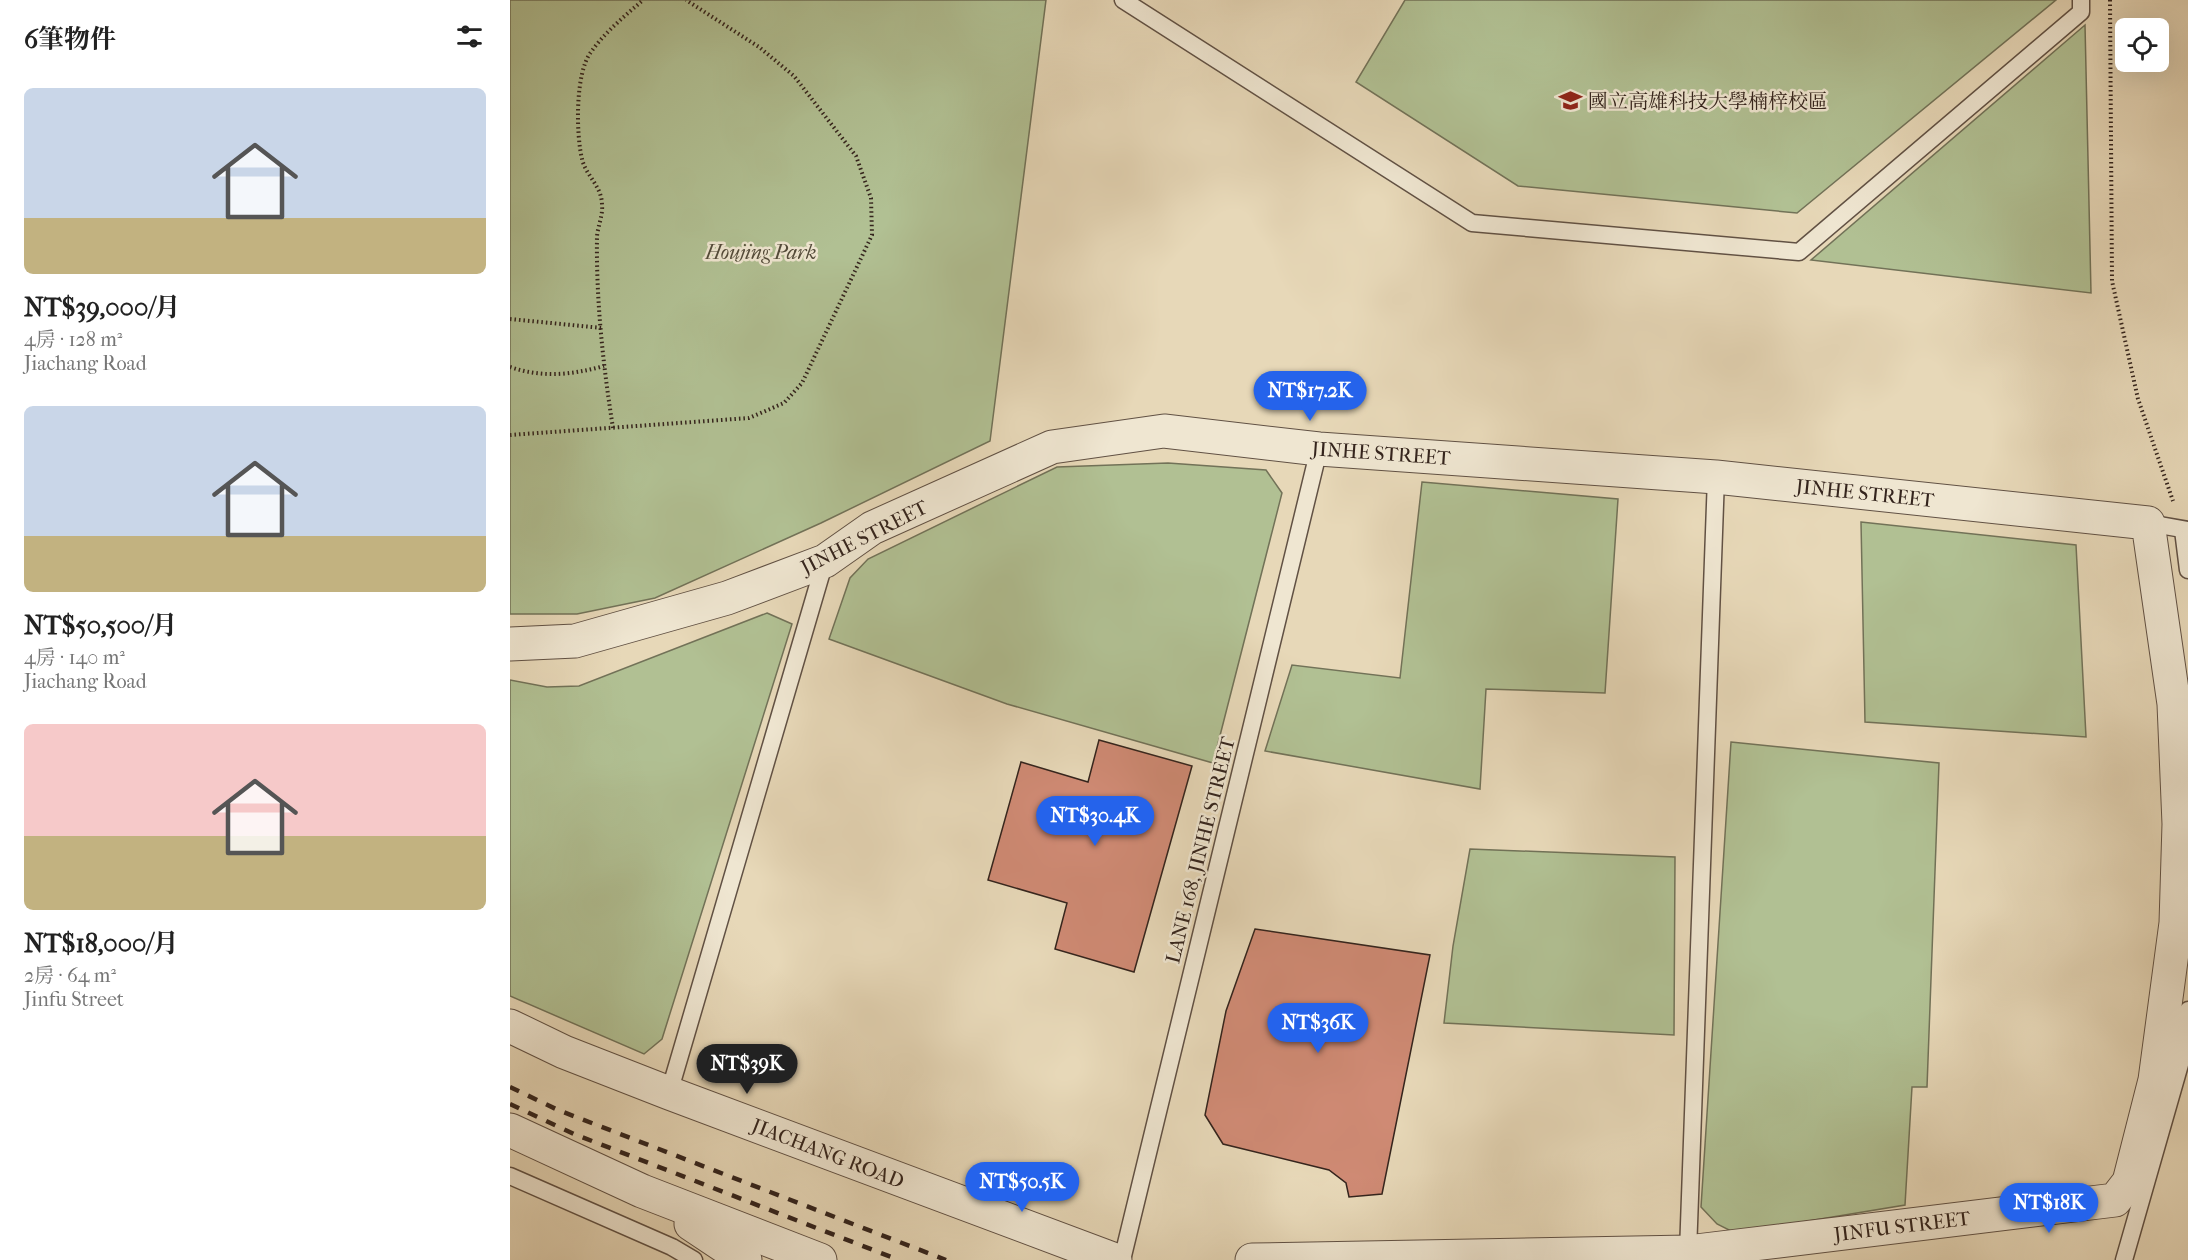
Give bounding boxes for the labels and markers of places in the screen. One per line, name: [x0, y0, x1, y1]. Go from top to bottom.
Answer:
school or university icon: 國立高雄科技大學楠梓校區: [1557, 88, 1583, 114]
place label: 國立高雄科技大學楠梓校區: [1588, 90, 1828, 113]
pin: NT$17.2K: [1248, 371, 1372, 422]
pin: NT$30.4K: [1033, 796, 1157, 847]
pin: NT$36K: [1269, 1003, 1367, 1054]
pin: NT$39K: [698, 1044, 796, 1095]
pin: NT$50.5K: [960, 1162, 1084, 1213]
pin: NT$18K: [2000, 1183, 2098, 1234]

